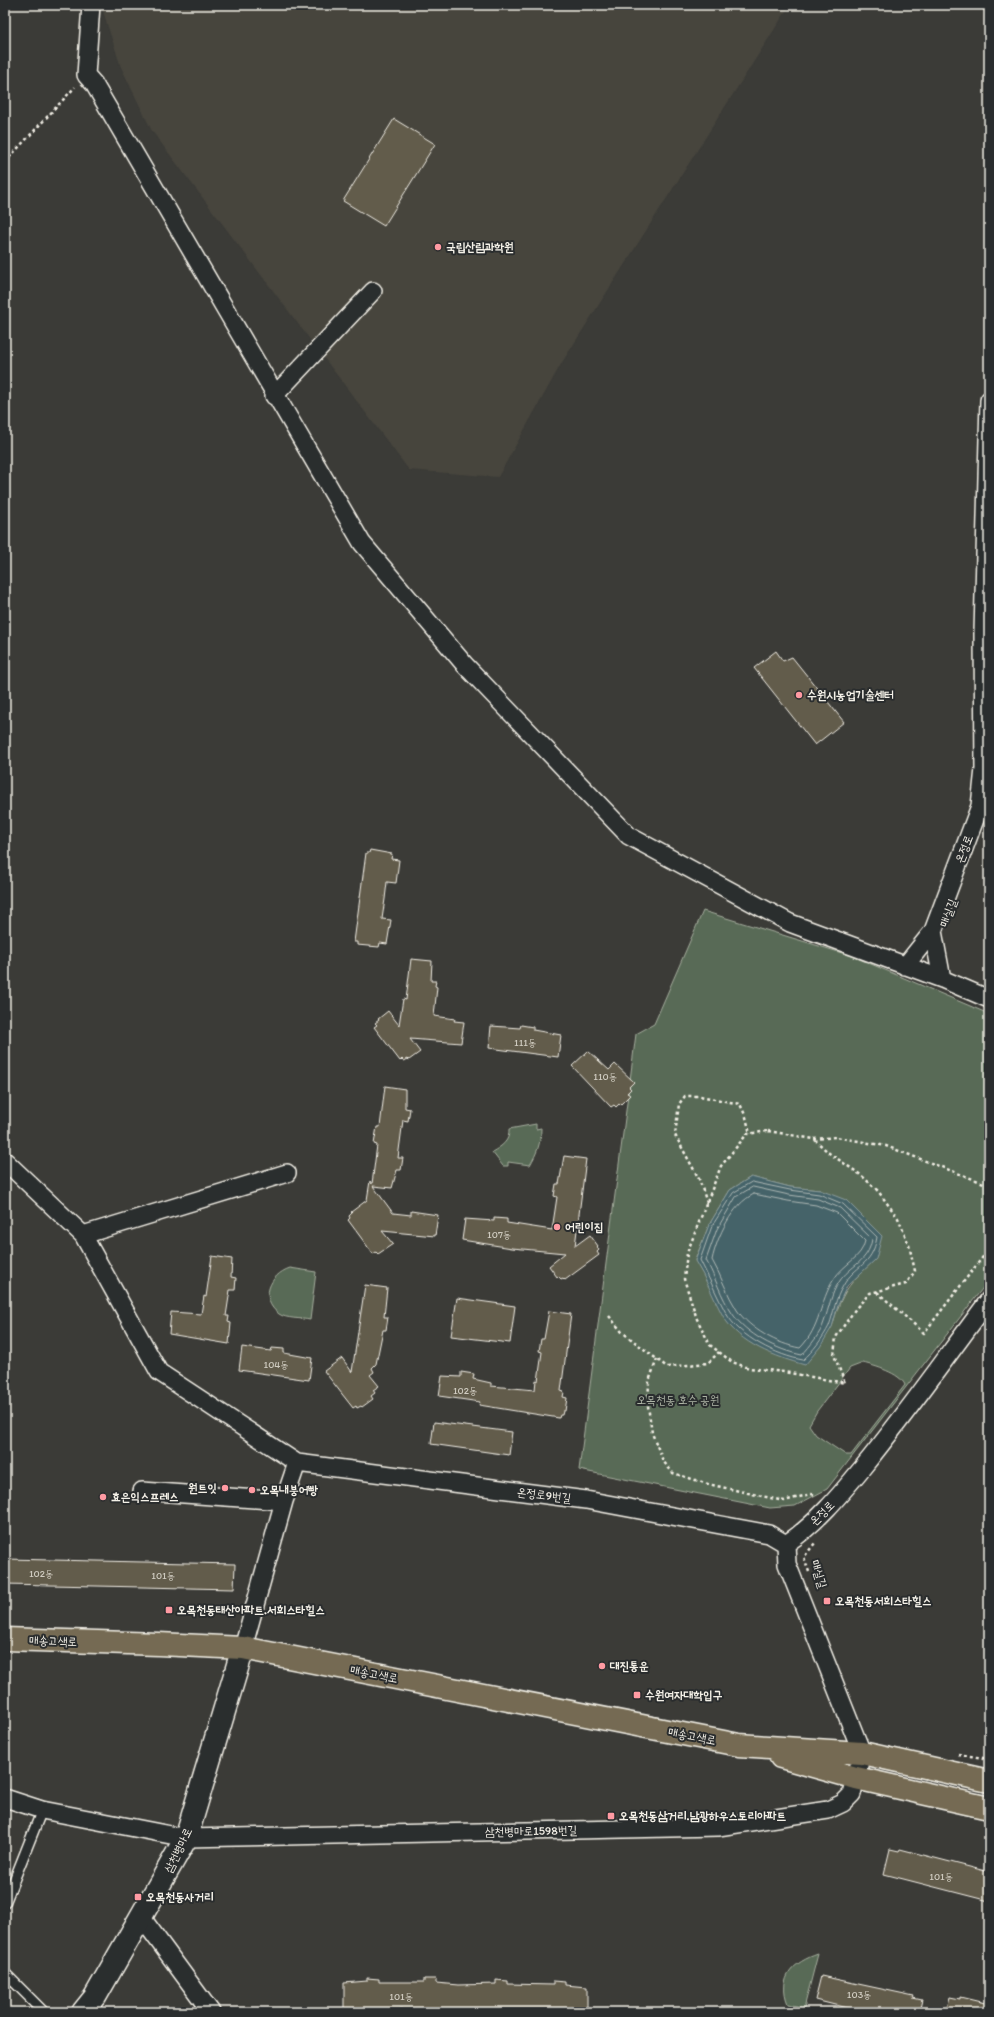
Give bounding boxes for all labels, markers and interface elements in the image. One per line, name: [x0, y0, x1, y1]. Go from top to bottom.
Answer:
place label: 국립산림과학원: [446, 240, 514, 254]
marker: 국립산림과학원: [433, 242, 443, 252]
place label: 수원시농업기술센터: [807, 688, 894, 702]
marker: 수원시농업기술센터: [794, 690, 804, 700]
street label: 온정로: [952, 833, 976, 865]
street label: 매실길: [936, 897, 960, 929]
house number: 111동: [514, 1036, 536, 1049]
house number: 110동: [593, 1070, 617, 1083]
place label: 어린이집: [565, 1220, 604, 1234]
marker: 어린이집: [552, 1222, 562, 1232]
house number: 107동: [487, 1228, 511, 1241]
house number: 104동: [264, 1358, 288, 1371]
house number: 102동: [453, 1384, 477, 1397]
park label: 오목천동 호수 공원: [637, 1393, 719, 1407]
place label: 원트잇: [188, 1481, 217, 1495]
marker: 원트잇: [220, 1483, 230, 1493]
place label: 오목내붕어빵: [260, 1483, 318, 1497]
marker: 오목내붕어빵: [247, 1485, 257, 1495]
street label: 온정로9번길: [516, 1485, 572, 1505]
place label: 효은익스프레스: [111, 1490, 179, 1504]
marker: 효은익스프레스: [98, 1492, 108, 1502]
street label: 온정로: [807, 1498, 837, 1528]
street label: 매실길: [808, 1558, 830, 1590]
house number: 102동: [29, 1567, 53, 1580]
house number: 101동: [151, 1569, 175, 1582]
place label: 오목천동서희스타힐스: [835, 1594, 932, 1608]
marker: 오목천동서희스타힐스: [822, 1596, 832, 1606]
place label: 오목천동태산아파트.서희스타힐스: [177, 1603, 325, 1617]
marker: 오목천동태산아파트.서희스타힐스: [164, 1605, 174, 1615]
street label: 매송고색로: [29, 1633, 77, 1649]
place label: 대진통운: [609, 1659, 649, 1673]
marker: 대진통운: [597, 1661, 607, 1671]
street label: 매송고색로: [349, 1663, 399, 1685]
place label: 수원여자대학입구: [645, 1688, 723, 1702]
marker: 수원여자대학입구: [632, 1690, 642, 1700]
street label: 매송고색로: [667, 1725, 717, 1747]
place label: 오목천동삼거리.남광하우스토리아파트: [619, 1809, 786, 1823]
marker: 오목천동삼거리.남광하우스토리아파트: [606, 1811, 616, 1821]
street label: 삼천병마로1598번길: [485, 1823, 578, 1839]
street label: 삼천병마로: [161, 1825, 195, 1875]
house number: 101동: [929, 1870, 953, 1883]
place label: 오목천동사거리: [146, 1890, 214, 1904]
marker: 오목천동사거리: [133, 1892, 143, 1902]
house number: 103동: [847, 1988, 871, 2001]
house number: 101동: [389, 1990, 413, 2003]

